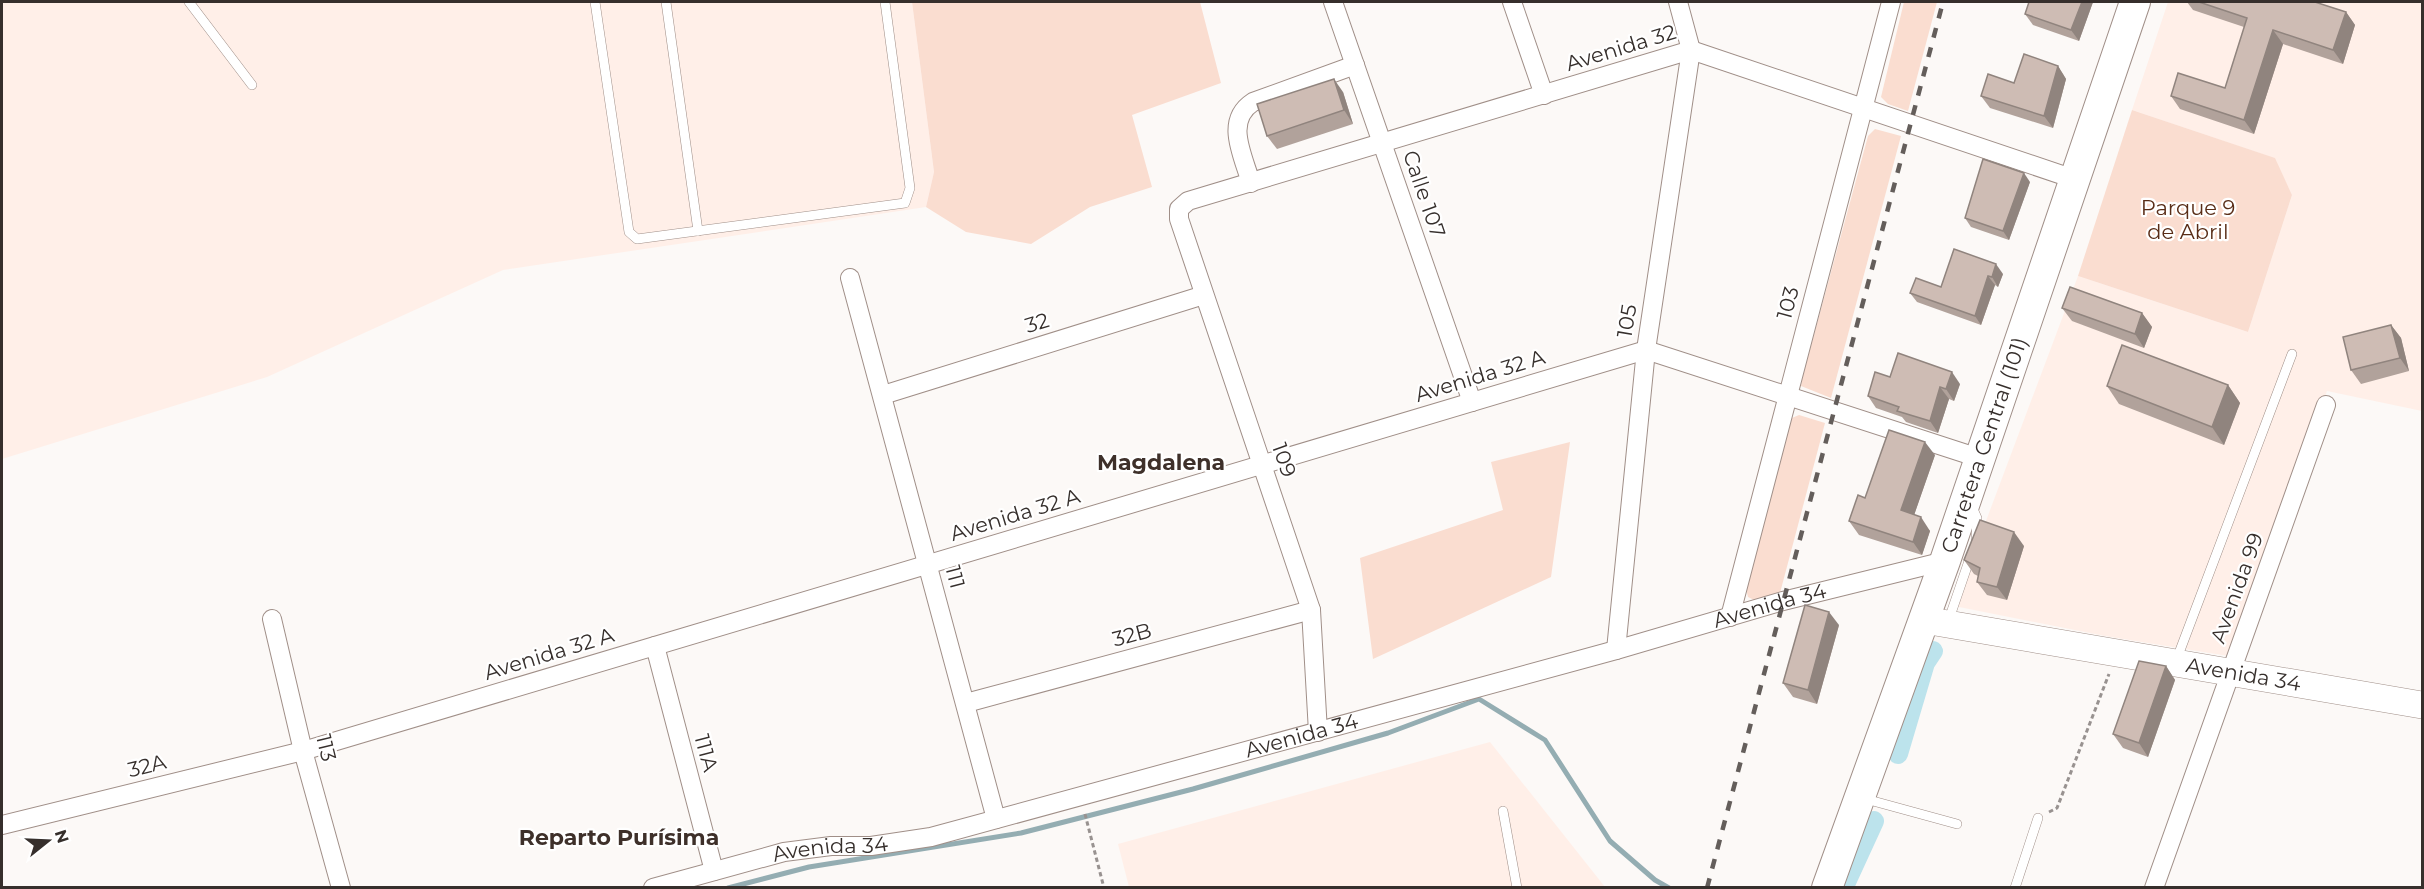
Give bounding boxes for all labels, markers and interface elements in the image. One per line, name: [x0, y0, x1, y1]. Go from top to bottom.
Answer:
street label: Avenida 32: [1563, 19, 1679, 76]
street label: Calle 107: [1398, 147, 1451, 241]
park label: Parque 9 de Abril: [2141, 195, 2235, 244]
street label: 103: [1771, 284, 1804, 322]
street label: 105: [1612, 302, 1641, 339]
street label: 32: [1022, 307, 1052, 338]
street label: Carretera Central (101): [1936, 334, 2032, 556]
street label: Avenida 32 A: [1412, 344, 1549, 407]
street label: 109: [1267, 440, 1302, 480]
district label: Magdalena: [1097, 449, 1225, 476]
street label: Avenida 32 A: [947, 483, 1084, 546]
street label: Avenida 99: [2205, 529, 2268, 647]
street label: 111: [940, 563, 971, 591]
street label: Avenida 34: [1710, 578, 1829, 633]
street label: 32B: [1110, 617, 1154, 652]
street label: Avenida 32 A: [481, 622, 618, 685]
street label: Avenida 34: [2184, 652, 2303, 696]
street label: Avenida 34: [1242, 708, 1361, 763]
street label: 111A: [690, 731, 724, 775]
street label: 113: [311, 732, 342, 764]
street label: 32A: [125, 748, 170, 782]
north arrow: [18, 811, 78, 871]
district label: Reparto Purísima: [519, 824, 719, 851]
text: N: [51, 827, 73, 846]
street label: Avenida 34: [769, 831, 889, 867]

